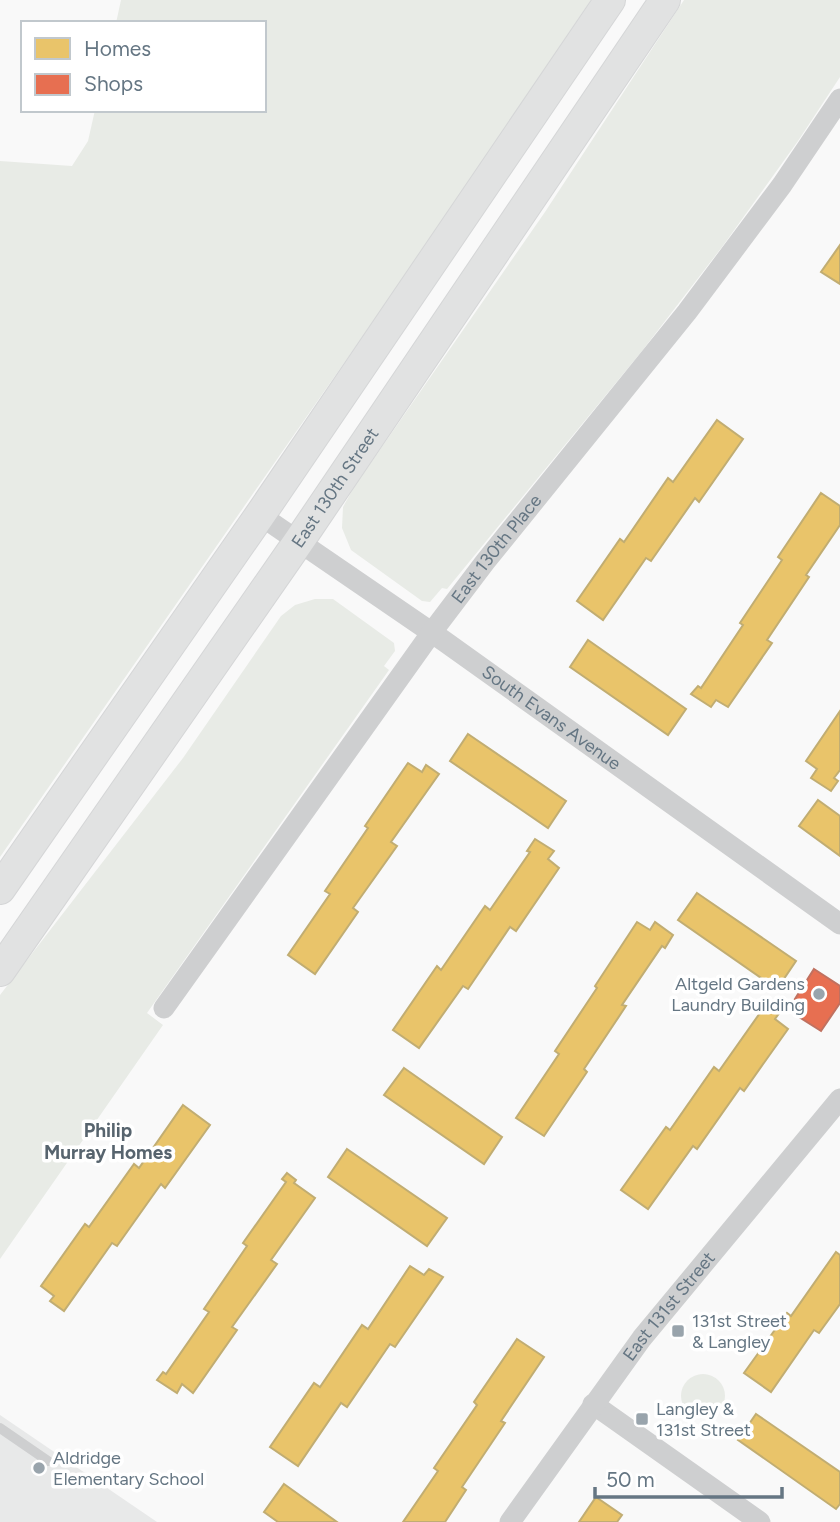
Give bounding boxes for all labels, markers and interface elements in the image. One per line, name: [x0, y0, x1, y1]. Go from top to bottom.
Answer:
legend: [21, 21, 266, 112]
text: Homes: [84, 36, 151, 61]
text: Shops: [84, 71, 143, 96]
street label: East 130th Street: [287, 423, 383, 552]
street label: East 130th Place: [447, 490, 546, 608]
street label: South Evans Avenue: [478, 661, 625, 775]
place label: Altgeld Gardens Laundry Building: [671, 973, 805, 1016]
marker: Altgeld Gardens Laundry Building: [811, 986, 827, 1002]
district label: Philip Murray Homes: [44, 1119, 172, 1164]
street label: East 131st Street: [618, 1247, 720, 1365]
place label: 131st Street & Langley: [692, 1310, 787, 1353]
marker: 131st Street & Langley: [670, 1323, 686, 1339]
place label: Langley & 131st Street: [656, 1398, 751, 1441]
marker: Langley & 131st Street: [634, 1411, 650, 1427]
place label: Aldridge Elementary School: [53, 1447, 204, 1490]
scale bar: [595, 1456, 782, 1500]
marker: Aldridge Elementary School: [31, 1460, 47, 1476]
text: 50 m: [606, 1467, 655, 1492]

